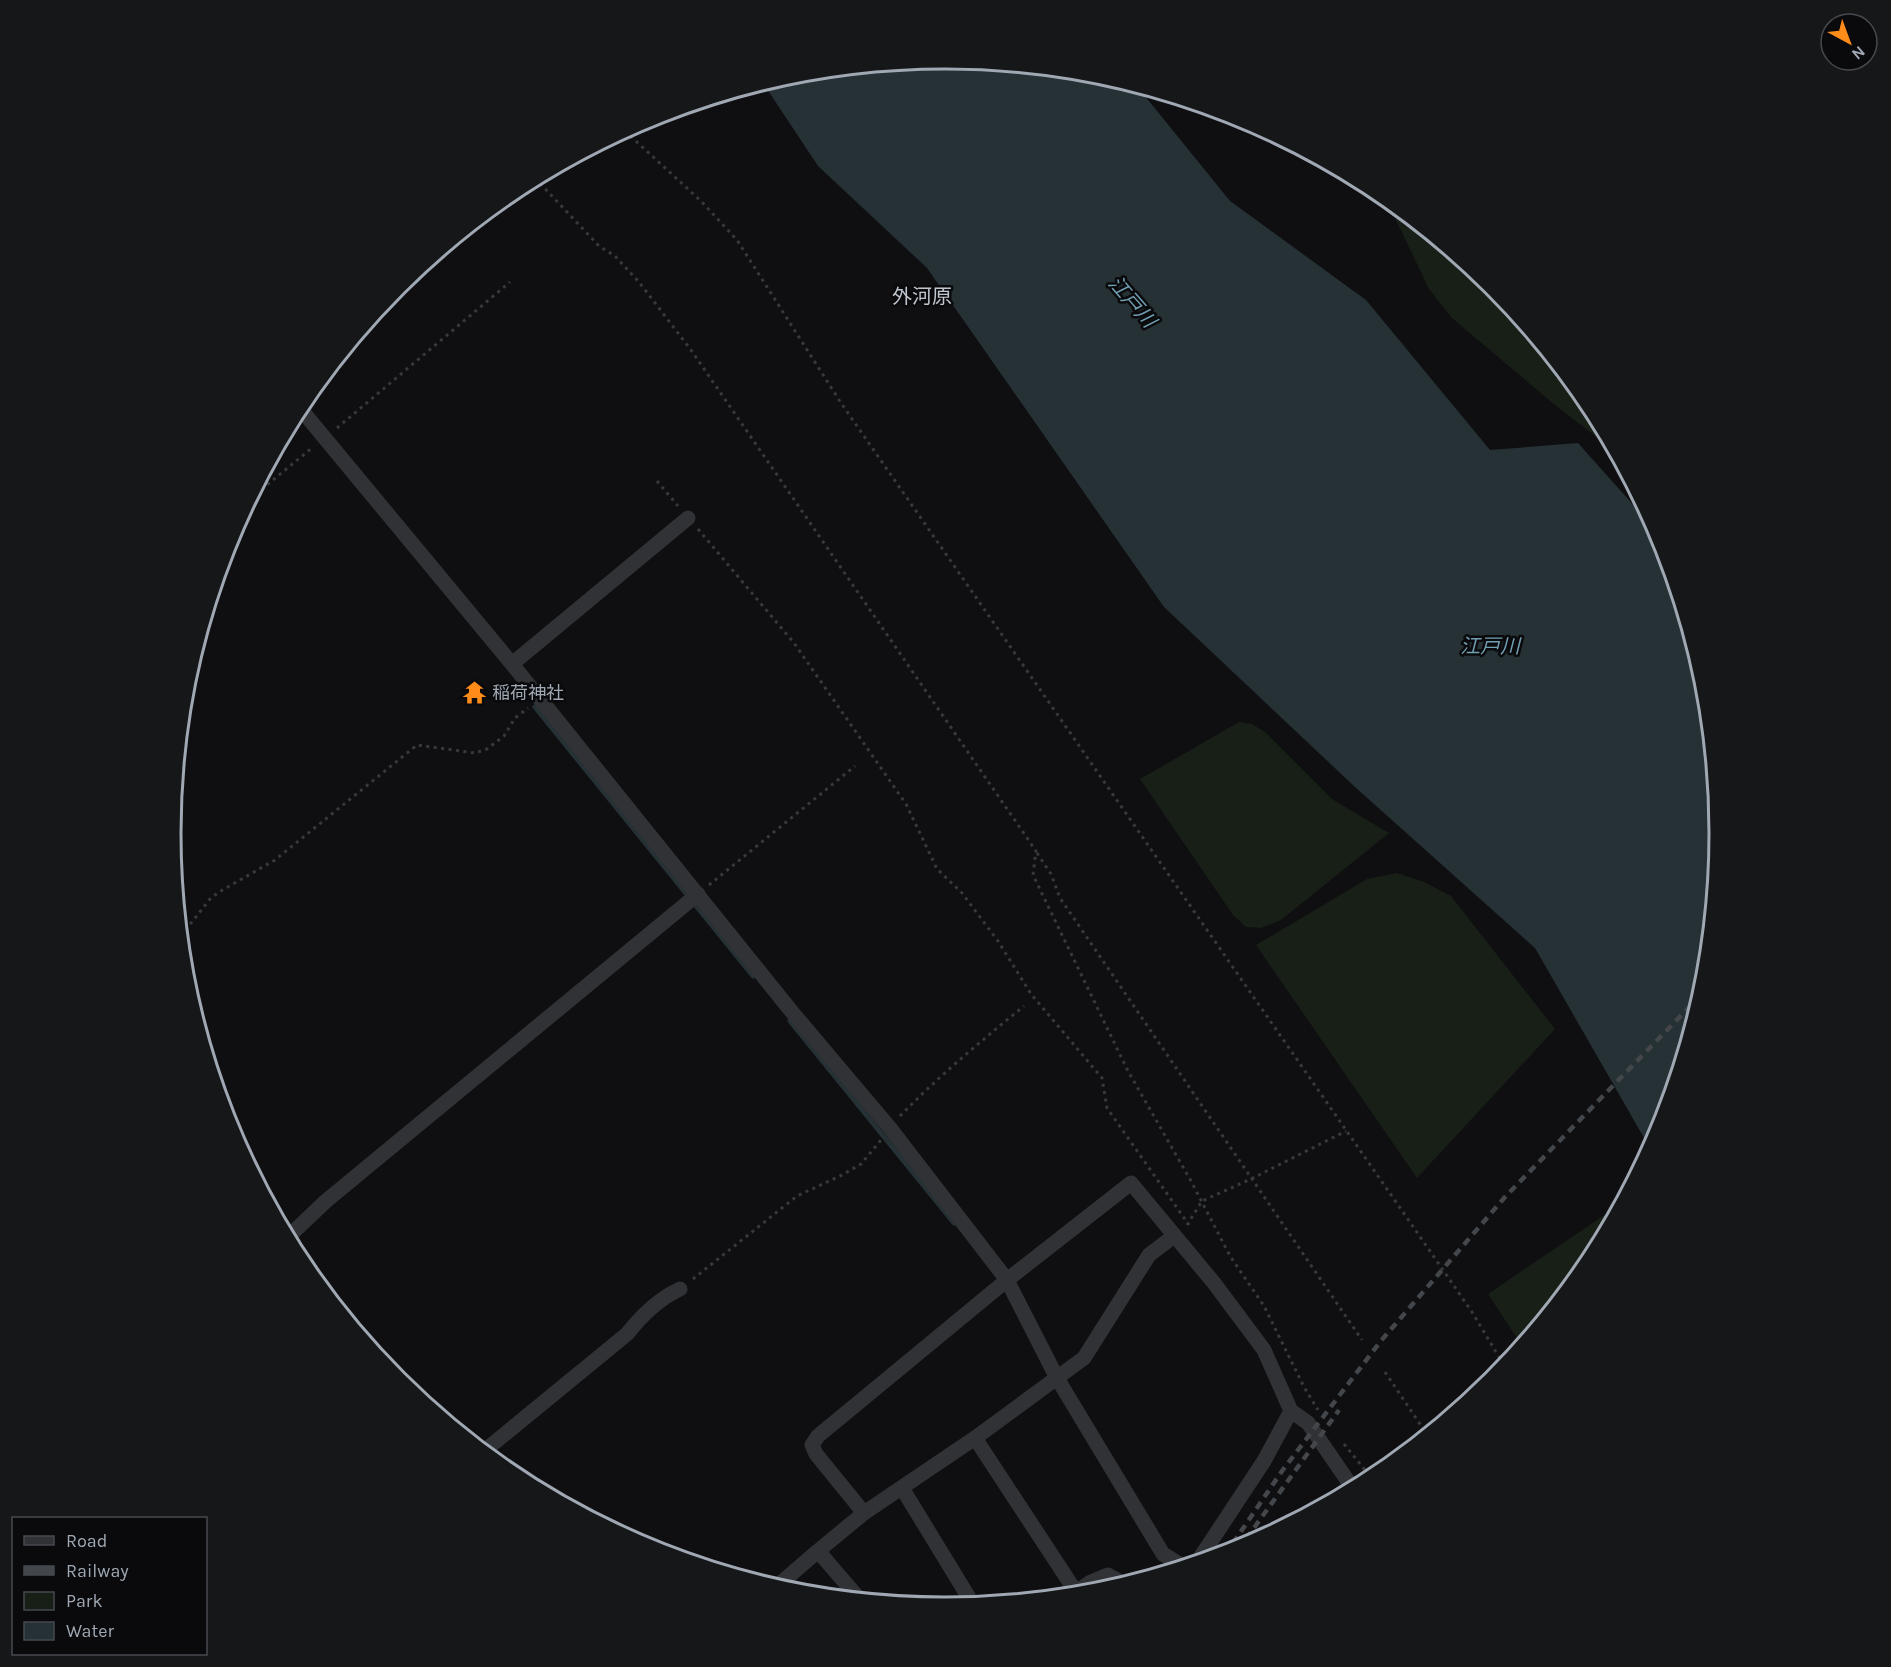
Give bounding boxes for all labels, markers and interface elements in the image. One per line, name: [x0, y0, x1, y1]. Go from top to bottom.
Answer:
north arrow: [1819, 12, 1879, 72]
text: N: [1848, 42, 1869, 64]
water label: 江戸川: [1104, 272, 1162, 334]
district label: 外河原: [892, 285, 952, 308]
water label: 江戸川: [1460, 635, 1522, 658]
temple icon: 稲荷神社: [461, 680, 487, 706]
place label: 稲荷神社: [492, 682, 564, 704]
legend: [12, 1517, 207, 1655]
text: Road: [66, 1530, 107, 1552]
text: Railway: [66, 1560, 129, 1582]
text: Park: [66, 1590, 103, 1612]
text: Water: [66, 1620, 114, 1642]

